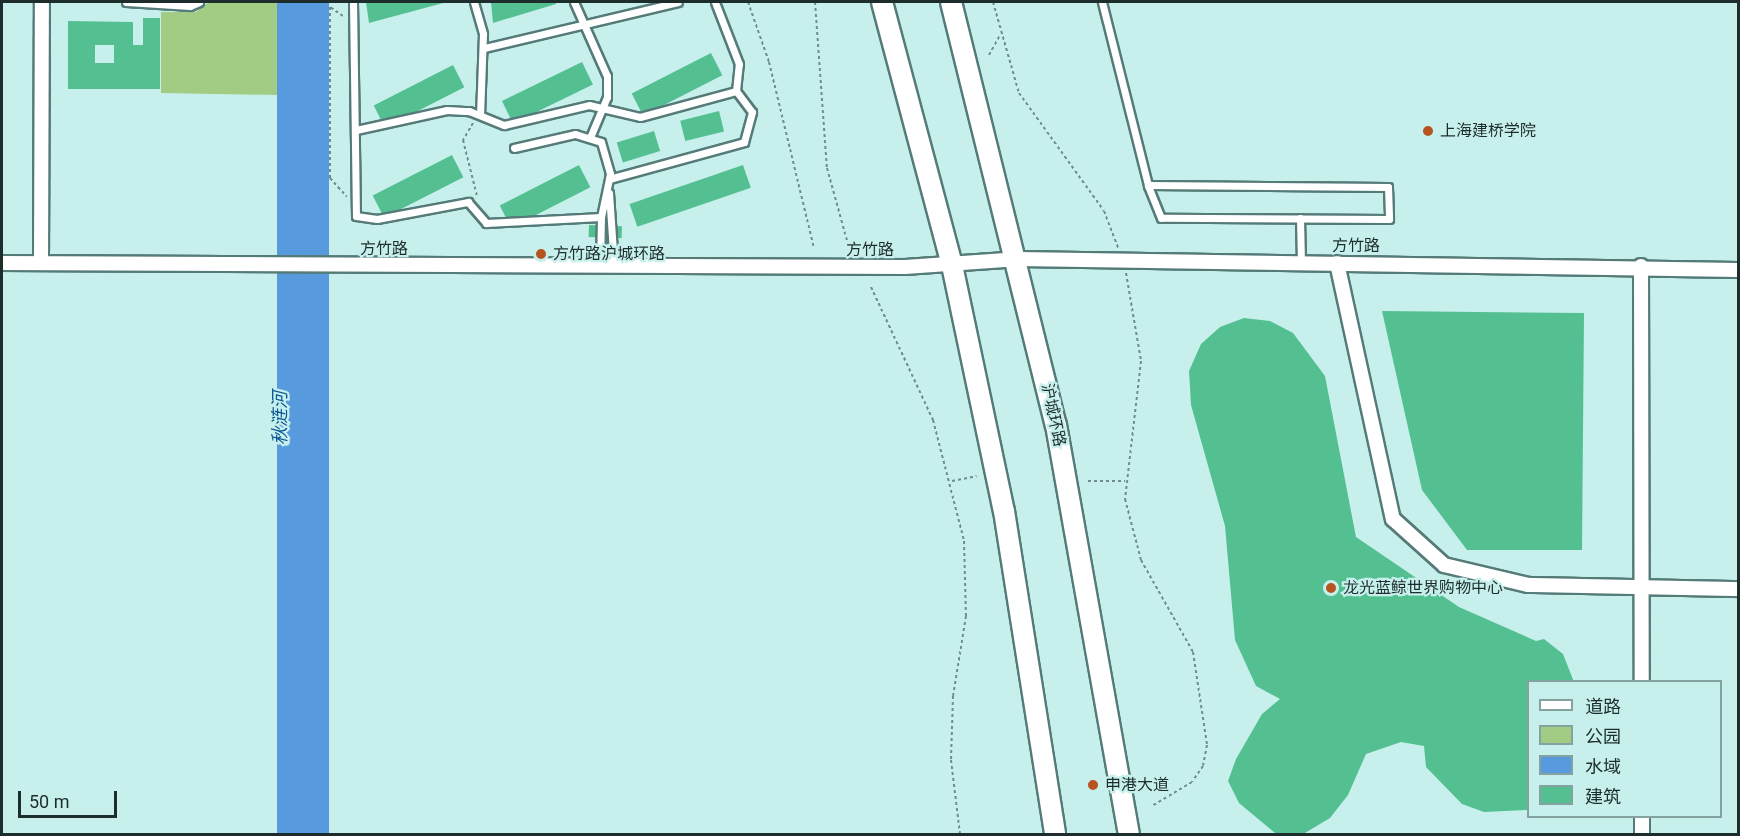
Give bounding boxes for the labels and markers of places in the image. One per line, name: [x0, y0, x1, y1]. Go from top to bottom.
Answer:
place label: 上海建桥学院: [1440, 121, 1536, 141]
marker: 上海建桥学院: [1421, 124, 1435, 138]
place label: 方竹路沪城环路: [553, 244, 665, 264]
marker: 方竹路沪城环路: [534, 247, 548, 261]
place label: 龙光蓝鲸世界购物中心: [1343, 578, 1503, 598]
marker: 龙光蓝鲸世界购物中心: [1324, 581, 1338, 595]
place label: 申港大道: [1105, 775, 1169, 795]
marker: 申港大道: [1086, 778, 1100, 792]

